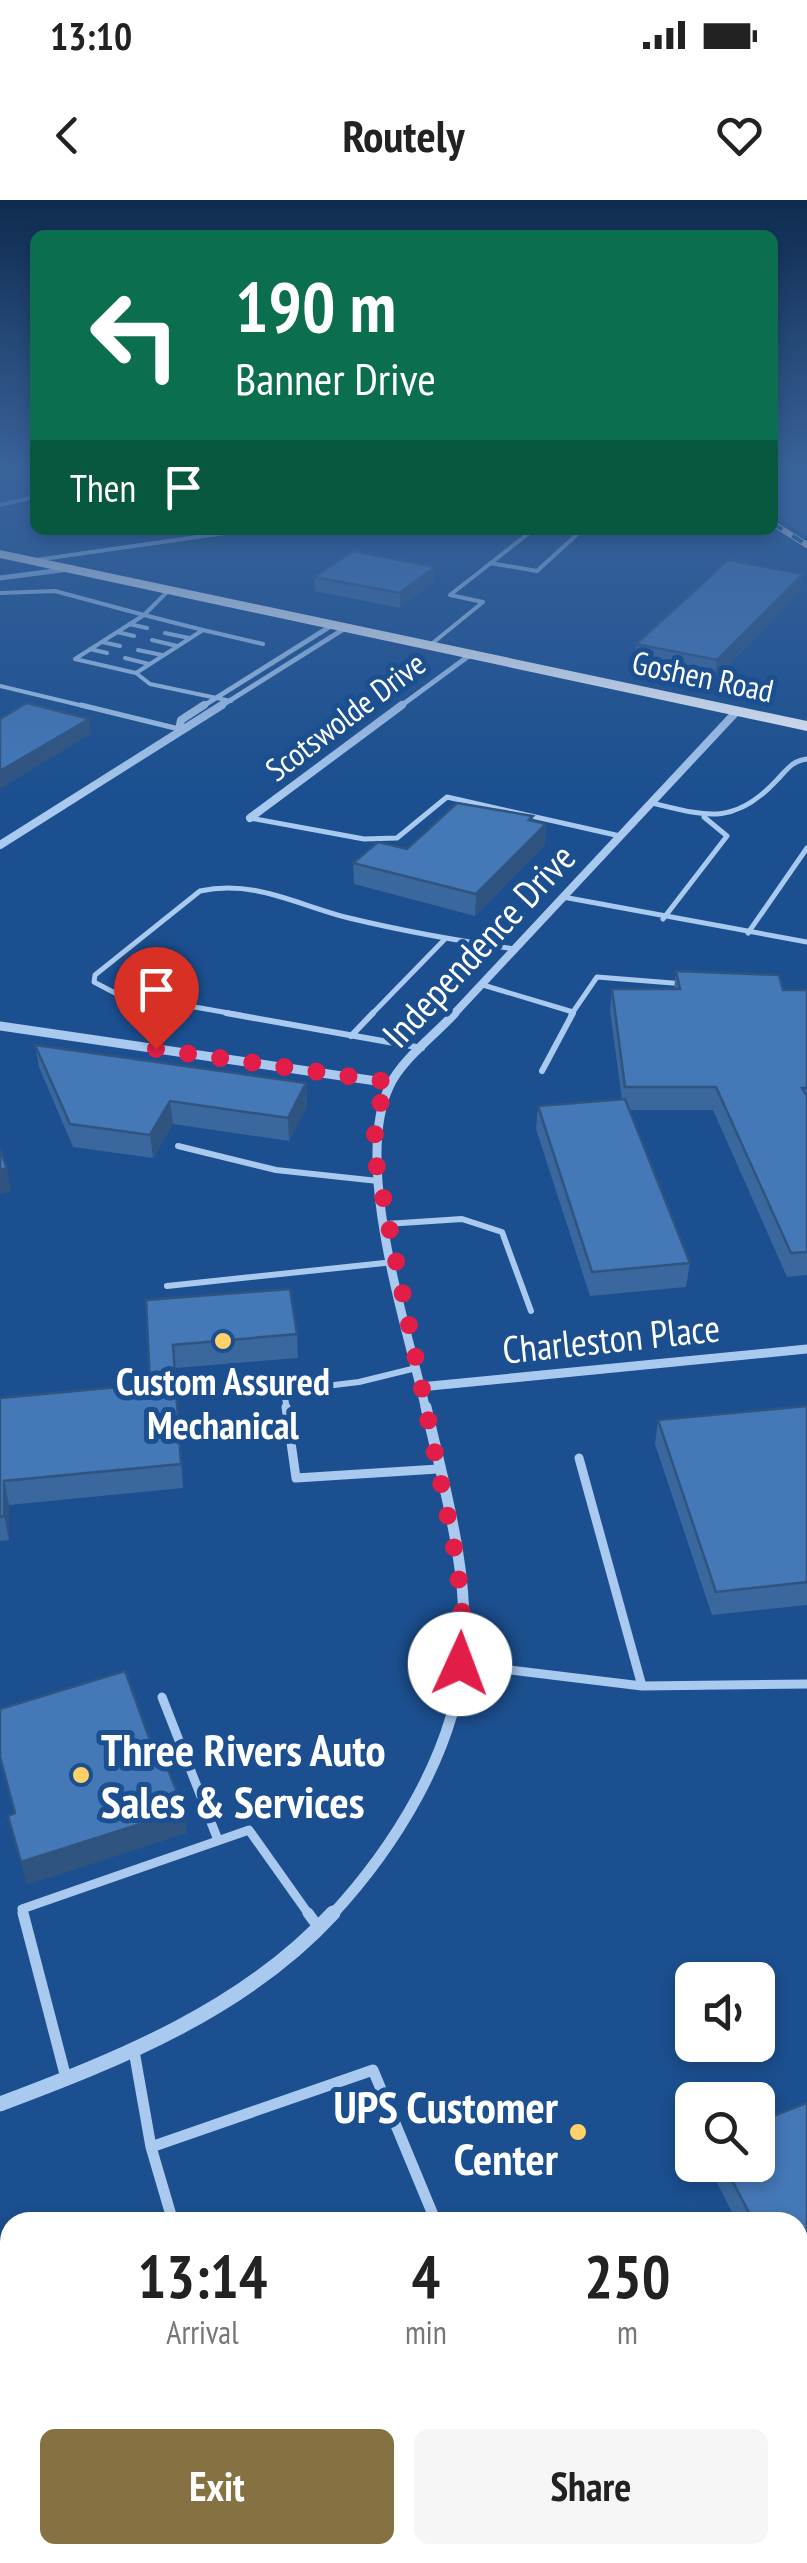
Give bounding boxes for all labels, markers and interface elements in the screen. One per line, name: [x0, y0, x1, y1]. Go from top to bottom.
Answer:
text: 13:10: [50, 11, 132, 60]
text: Routely: [342, 106, 465, 164]
icon: back: [40, 108, 95, 163]
icon: heart: [712, 108, 767, 163]
text: 190 m: [235, 261, 396, 351]
icon: left: [70, 270, 200, 400]
text: Banner Drive: [235, 349, 436, 407]
icon: arrive: [156, 460, 211, 515]
text: Then: [70, 463, 136, 512]
street label: Goshen Road: [629, 641, 777, 711]
street label: Scotswolde Drive: [257, 642, 433, 790]
street label: Independence Drive: [371, 833, 585, 1057]
pin: [114, 947, 199, 1050]
icon: arrive: [129, 962, 184, 1017]
street label: Charleston Place: [500, 1302, 722, 1374]
marker: Custom Assured Mechanical: [212, 1330, 234, 1352]
place label: Custom Assured Mechanical: [116, 1356, 330, 1449]
position arrow: [408, 1612, 512, 1716]
place label: Three Rivers Auto Sales & Services: [101, 1720, 386, 1830]
marker: Three Rivers Auto Sales & Services: [70, 1764, 92, 1786]
map controls: [675, 1962, 775, 2182]
button: sound: [675, 1962, 775, 2062]
place label: UPS Customer Center: [333, 2077, 559, 2187]
button: search: [675, 2082, 775, 2182]
marker: UPS Customer Center: [567, 2121, 589, 2143]
text: 13:14: [138, 2237, 267, 2315]
text: 4: [412, 2237, 440, 2315]
text: 250: [584, 2237, 670, 2315]
text: Arrival: [166, 2311, 239, 2353]
text: min: [405, 2311, 447, 2353]
text: m: [617, 2311, 638, 2353]
button: Exit: [40, 2429, 394, 2544]
button: Share: [414, 2429, 768, 2544]

